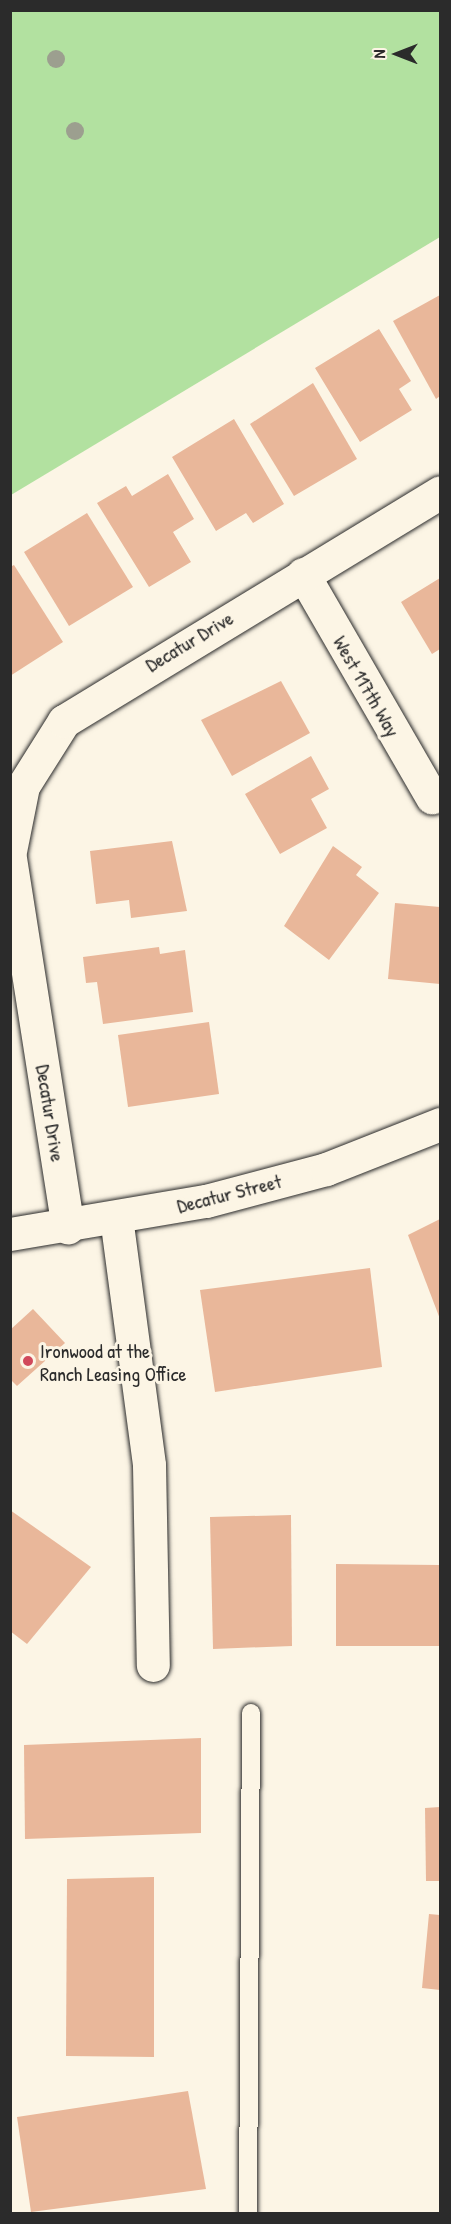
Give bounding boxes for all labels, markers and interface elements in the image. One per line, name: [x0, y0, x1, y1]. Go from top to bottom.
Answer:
north arrow: [367, 24, 427, 84]
text: N: [368, 50, 390, 58]
street label: Decatur Drive: [141, 606, 237, 676]
street label: West 117th Way: [329, 631, 405, 741]
street label: Decatur Drive: [31, 1063, 71, 1163]
street label: Decatur Street: [174, 1168, 284, 1218]
place label: Ironwood at the Ranch Leasing Office: [40, 1338, 186, 1385]
marker: Ironwood at the Ranch Leasing Office: [21, 1354, 35, 1368]

